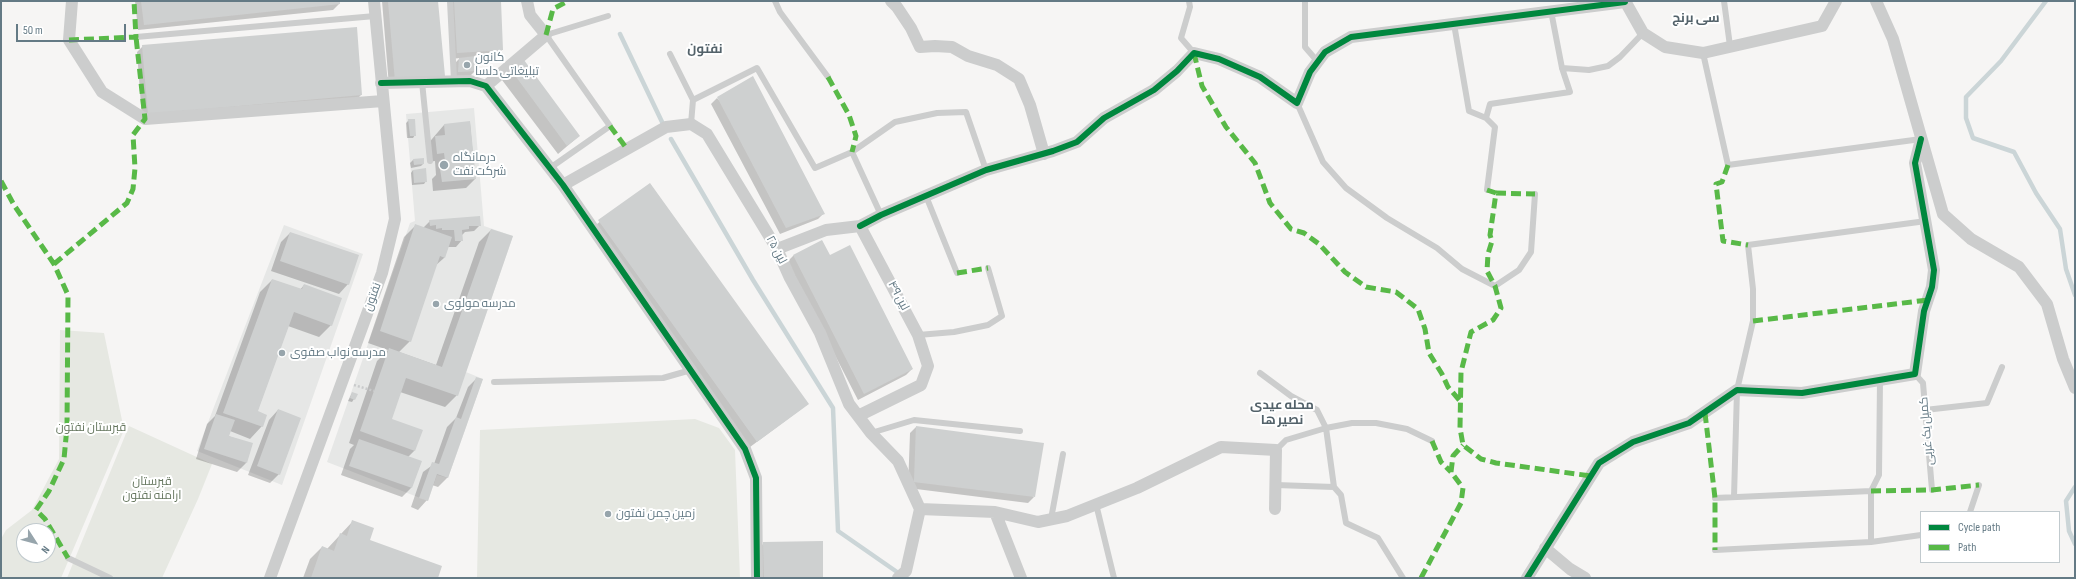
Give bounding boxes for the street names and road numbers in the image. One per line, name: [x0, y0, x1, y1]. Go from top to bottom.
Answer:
street label: لین ۲۵: [763, 233, 789, 267]
street label: لین ۴۹: [884, 279, 912, 313]
street label: نفتون: [361, 281, 385, 313]
street label: کمیل یک غربی: [1917, 396, 1937, 466]

